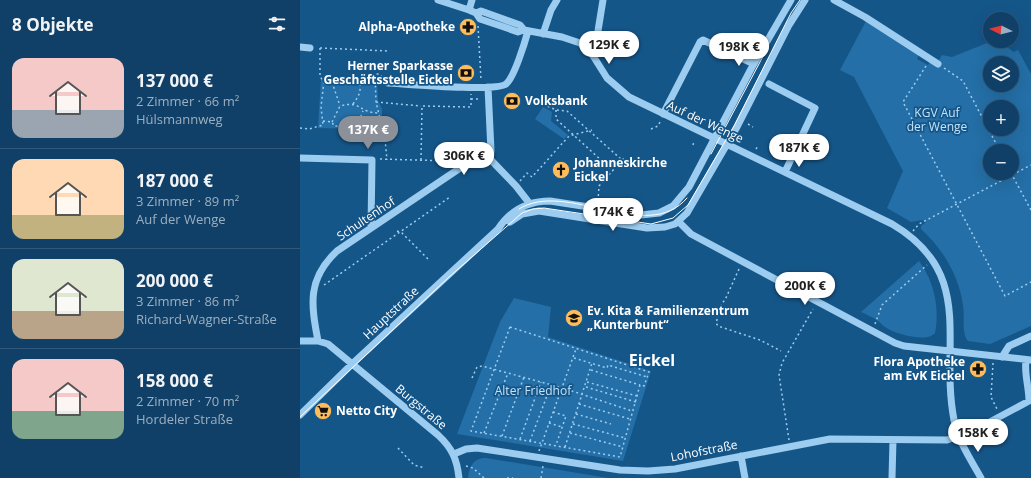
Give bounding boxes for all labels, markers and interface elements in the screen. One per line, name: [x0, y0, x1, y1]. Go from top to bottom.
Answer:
north arrow: [983, 12, 1019, 48]
map controls: [983, 12, 1019, 180]
text: 8 Objekte: [12, 13, 94, 36]
icon: filters: [266, 13, 288, 35]
pharmacy icon: Alpha-Apotheke: [458, 17, 478, 37]
place label: Alpha-Apotheke: [358, 18, 455, 35]
pin: 129K €: [576, 31, 642, 65]
pin: 198K €: [706, 33, 772, 67]
text: 129K €: [588, 35, 630, 53]
text: 198K €: [718, 37, 760, 55]
button: layers: [983, 56, 1019, 92]
place label: Herner Sparkasse Geschäftsstelle Eickel: [324, 57, 453, 88]
bank icon: Herner Sparkasse Geschäftsstelle Eickel: [456, 63, 476, 83]
text: 137 000 €: [136, 69, 213, 92]
icon: home: [44, 74, 92, 122]
bank icon: Volksbank: [502, 91, 522, 111]
text: 2 Zimmer · 66 m²: [136, 92, 239, 110]
place label: Volksbank: [525, 92, 588, 109]
street label: Auf der Wenge: [664, 96, 746, 147]
button: +: [983, 100, 1019, 136]
park label: KGV Auf der Wenge: [907, 104, 968, 135]
text: Hülsmannweg: [136, 110, 223, 128]
pin: 137K €: [335, 116, 401, 150]
text: 137K €: [347, 120, 389, 138]
pin: 187K €: [766, 134, 832, 168]
text: 187K €: [778, 138, 820, 156]
pin: 306K €: [431, 142, 497, 176]
button: −: [983, 144, 1019, 180]
text: 306K €: [443, 146, 485, 164]
place label: Johanneskirche Eickel: [573, 154, 667, 185]
church icon: Johanneskirche Eickel: [551, 160, 571, 180]
text: 187 000 €: [136, 169, 213, 192]
icon: home: [44, 175, 92, 223]
text: 3 Zimmer · 89 m²: [136, 192, 239, 210]
street label: Schultenhof: [333, 192, 399, 244]
pin: 174K €: [580, 198, 646, 232]
text: 174K €: [592, 202, 634, 220]
text: Auf der Wenge: [136, 210, 226, 228]
text: 200 000 €: [136, 269, 213, 292]
pin: 200K €: [772, 272, 838, 306]
icon: home: [44, 275, 92, 323]
text: 200K €: [784, 276, 826, 294]
street label: Hauptstraße: [359, 282, 422, 343]
text: 3 Zimmer · 86 m²: [136, 292, 239, 310]
place label: Ev. Kita & Familienzentrum „Kunterbunt“: [587, 302, 749, 333]
school or university icon: Ev. Kita & Familienzentrum „Kunterbunt“: [564, 308, 584, 328]
text: Richard-Wagner-Straße: [136, 310, 277, 328]
district label: Eickel: [629, 349, 675, 371]
place label: Flora Apotheke am EvK Eickel: [873, 353, 965, 384]
pharmacy icon: Flora Apotheke am EvK Eickel: [968, 359, 988, 379]
text: 158 000 €: [136, 369, 213, 392]
icon: home: [44, 375, 92, 423]
street label: Burgstraße: [392, 380, 451, 433]
park label: Alter Friedhof: [495, 382, 572, 399]
text: 2 Zimmer · 70 m²: [136, 392, 239, 410]
supermarket icon: Netto City: [313, 401, 333, 421]
place label: Netto City: [336, 402, 397, 419]
text: Hordeler Straße: [136, 410, 233, 428]
pin: 158K €: [945, 419, 1011, 453]
text: 158K €: [957, 423, 999, 441]
street label: Lohofstraße: [669, 436, 739, 465]

